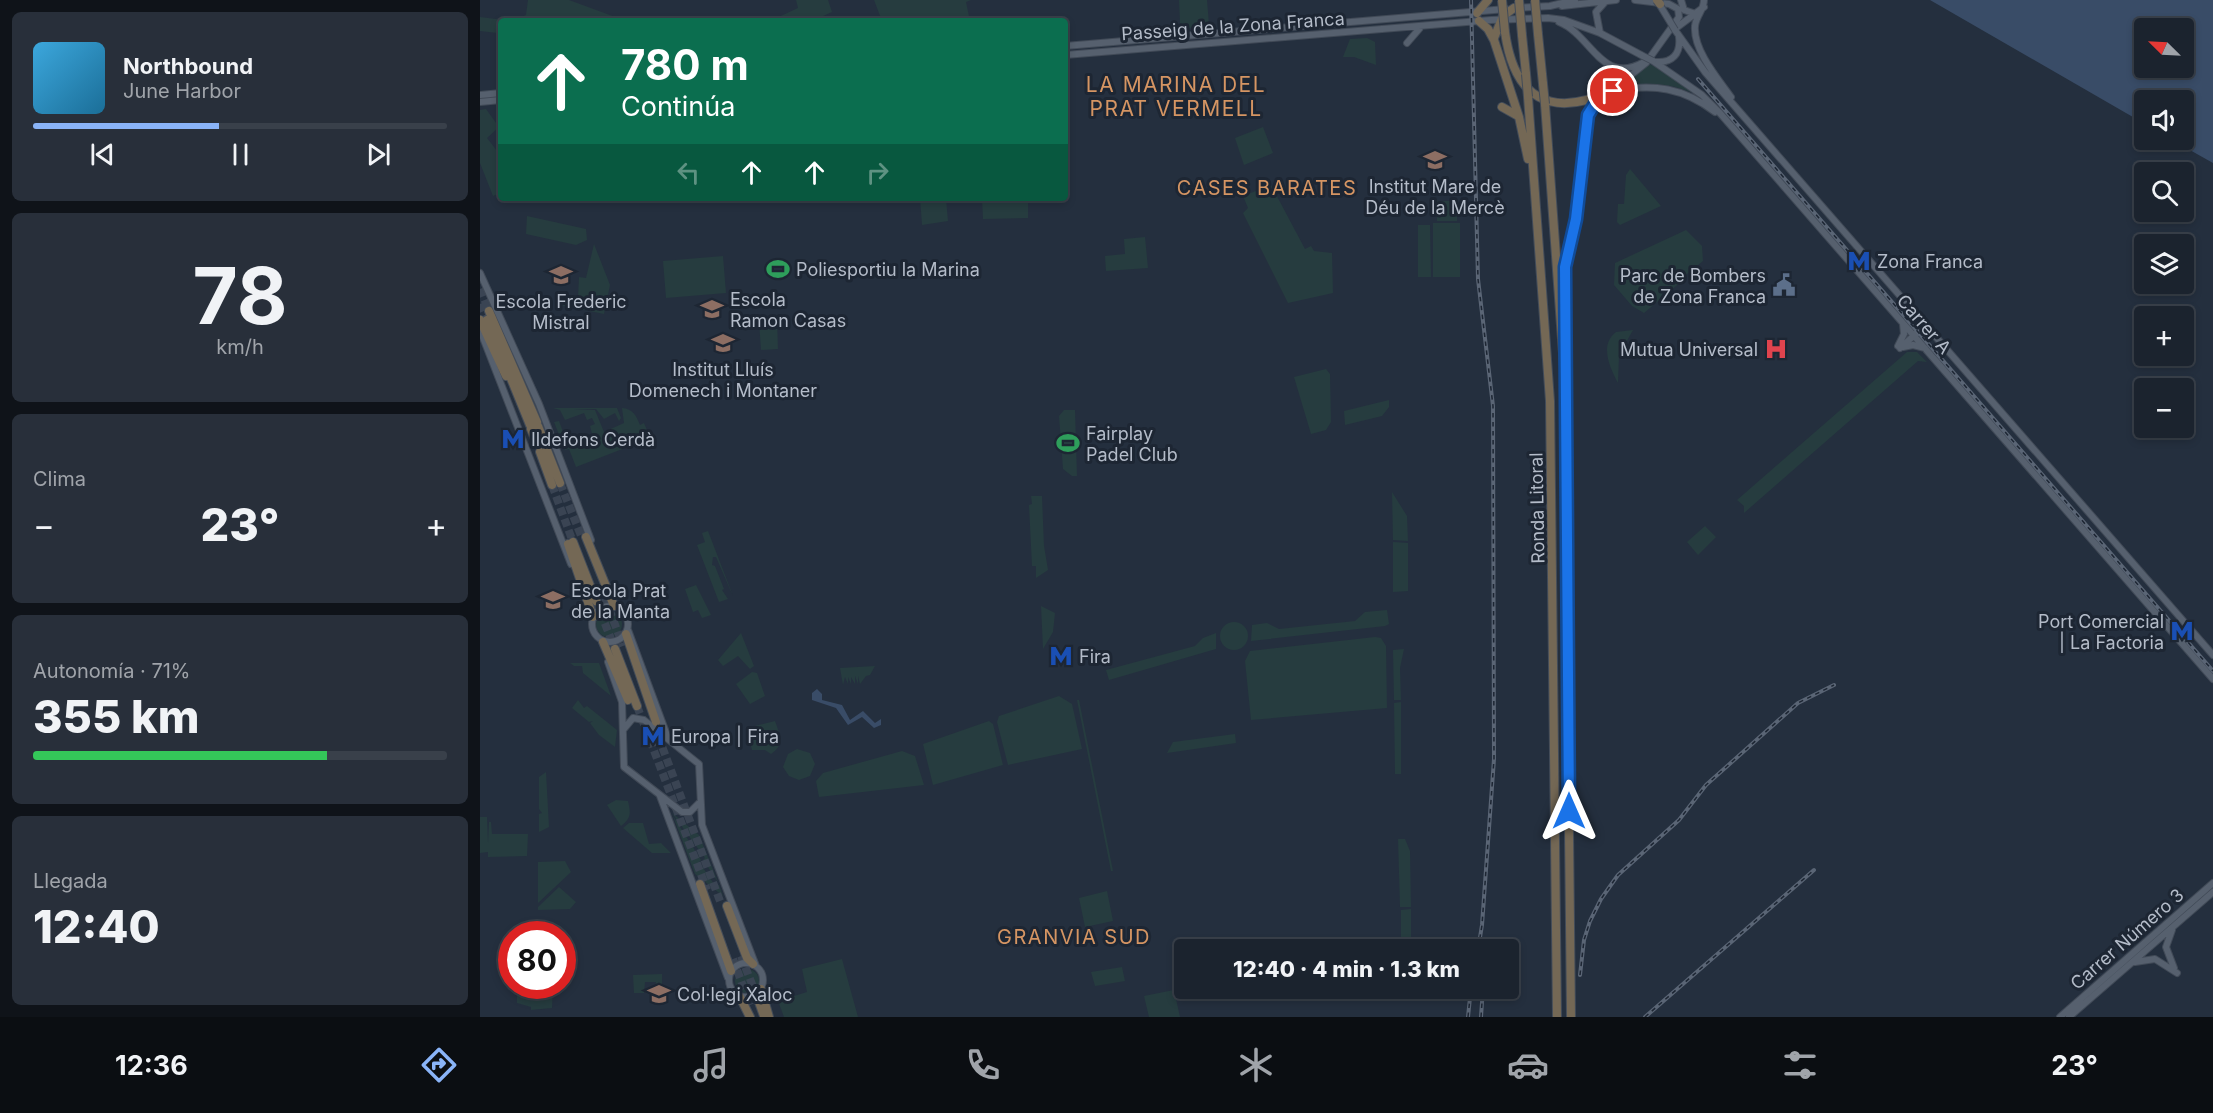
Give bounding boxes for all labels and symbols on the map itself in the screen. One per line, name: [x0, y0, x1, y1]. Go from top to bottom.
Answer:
street label: Passeig de la Zona Franca: [1121, 8, 1345, 44]
north arrow: [2134, 18, 2194, 78]
pin: [1587, 65, 1638, 116]
district label: LA MARINA DEL PRAT VERMELL: [1086, 72, 1266, 121]
school or university icon: Institut Mare de Déu de la Mercè: [1422, 147, 1448, 173]
district label: CASES BARATES: [1177, 176, 1357, 200]
place label: Institut Mare de Déu de la Mercè: [1365, 176, 1505, 218]
metro station icon: Zona Franca: [1846, 248, 1872, 274]
place label: Zona Franca: [1877, 251, 1983, 272]
sports icon: Poliesportiu la Marina: [765, 256, 791, 282]
place label: Poliesportiu la Marina: [796, 259, 980, 280]
school or university icon: Escola Frederic Mistral: [548, 262, 574, 288]
place label: Parc de Bombers de Zona Franca: [1620, 265, 1766, 307]
public building icon: Parc de Bombers de Zona Franca: [1771, 272, 1797, 298]
place label: Escola Ramon Casas: [730, 289, 846, 331]
street label: Carrer A: [1893, 290, 1955, 358]
place label: Escola Frederic Mistral: [495, 291, 627, 333]
school or university icon: Escola Ramon Casas: [699, 296, 725, 322]
school or university icon: Institut Lluís Domenech i Montaner: [710, 330, 736, 356]
hospital icon: Mutua Universal: [1763, 336, 1789, 362]
place label: Mutua Universal: [1620, 339, 1758, 360]
place label: Institut Lluís Domenech i Montaner: [629, 359, 817, 401]
place label: Fairplay Padel Club: [1086, 423, 1178, 465]
metro station icon: Ildefons Cerdà: [500, 426, 526, 452]
place label: Ildefons Cerdà: [531, 429, 655, 450]
sports icon: Fairplay Padel Club: [1055, 430, 1081, 456]
street label: Ronda Litoral: [1526, 452, 1548, 564]
place label: Escola Prat de la Manta: [571, 580, 670, 622]
school or university icon: Escola Prat de la Manta: [540, 587, 566, 613]
place label: Port Comercial | La Factoria: [2038, 611, 2164, 653]
metro station icon: Port Comercial | La Factoria: [2169, 618, 2195, 644]
metro station icon: Fira: [1048, 643, 1074, 669]
place label: Fira: [1079, 646, 1111, 667]
metro station icon: Europa | Fira: [640, 723, 666, 749]
place label: Europa | Fira: [671, 725, 779, 747]
position arrow: [1537, 779, 1601, 843]
street label: Carrer Número 3: [2066, 884, 2188, 994]
speed limit sign: 80: [498, 921, 576, 999]
district label: GRANVIA SUD: [997, 925, 1151, 949]
school or university icon: Col·legi Xaloc: [646, 981, 672, 1007]
place label: Col·legi Xaloc: [677, 984, 793, 1005]

